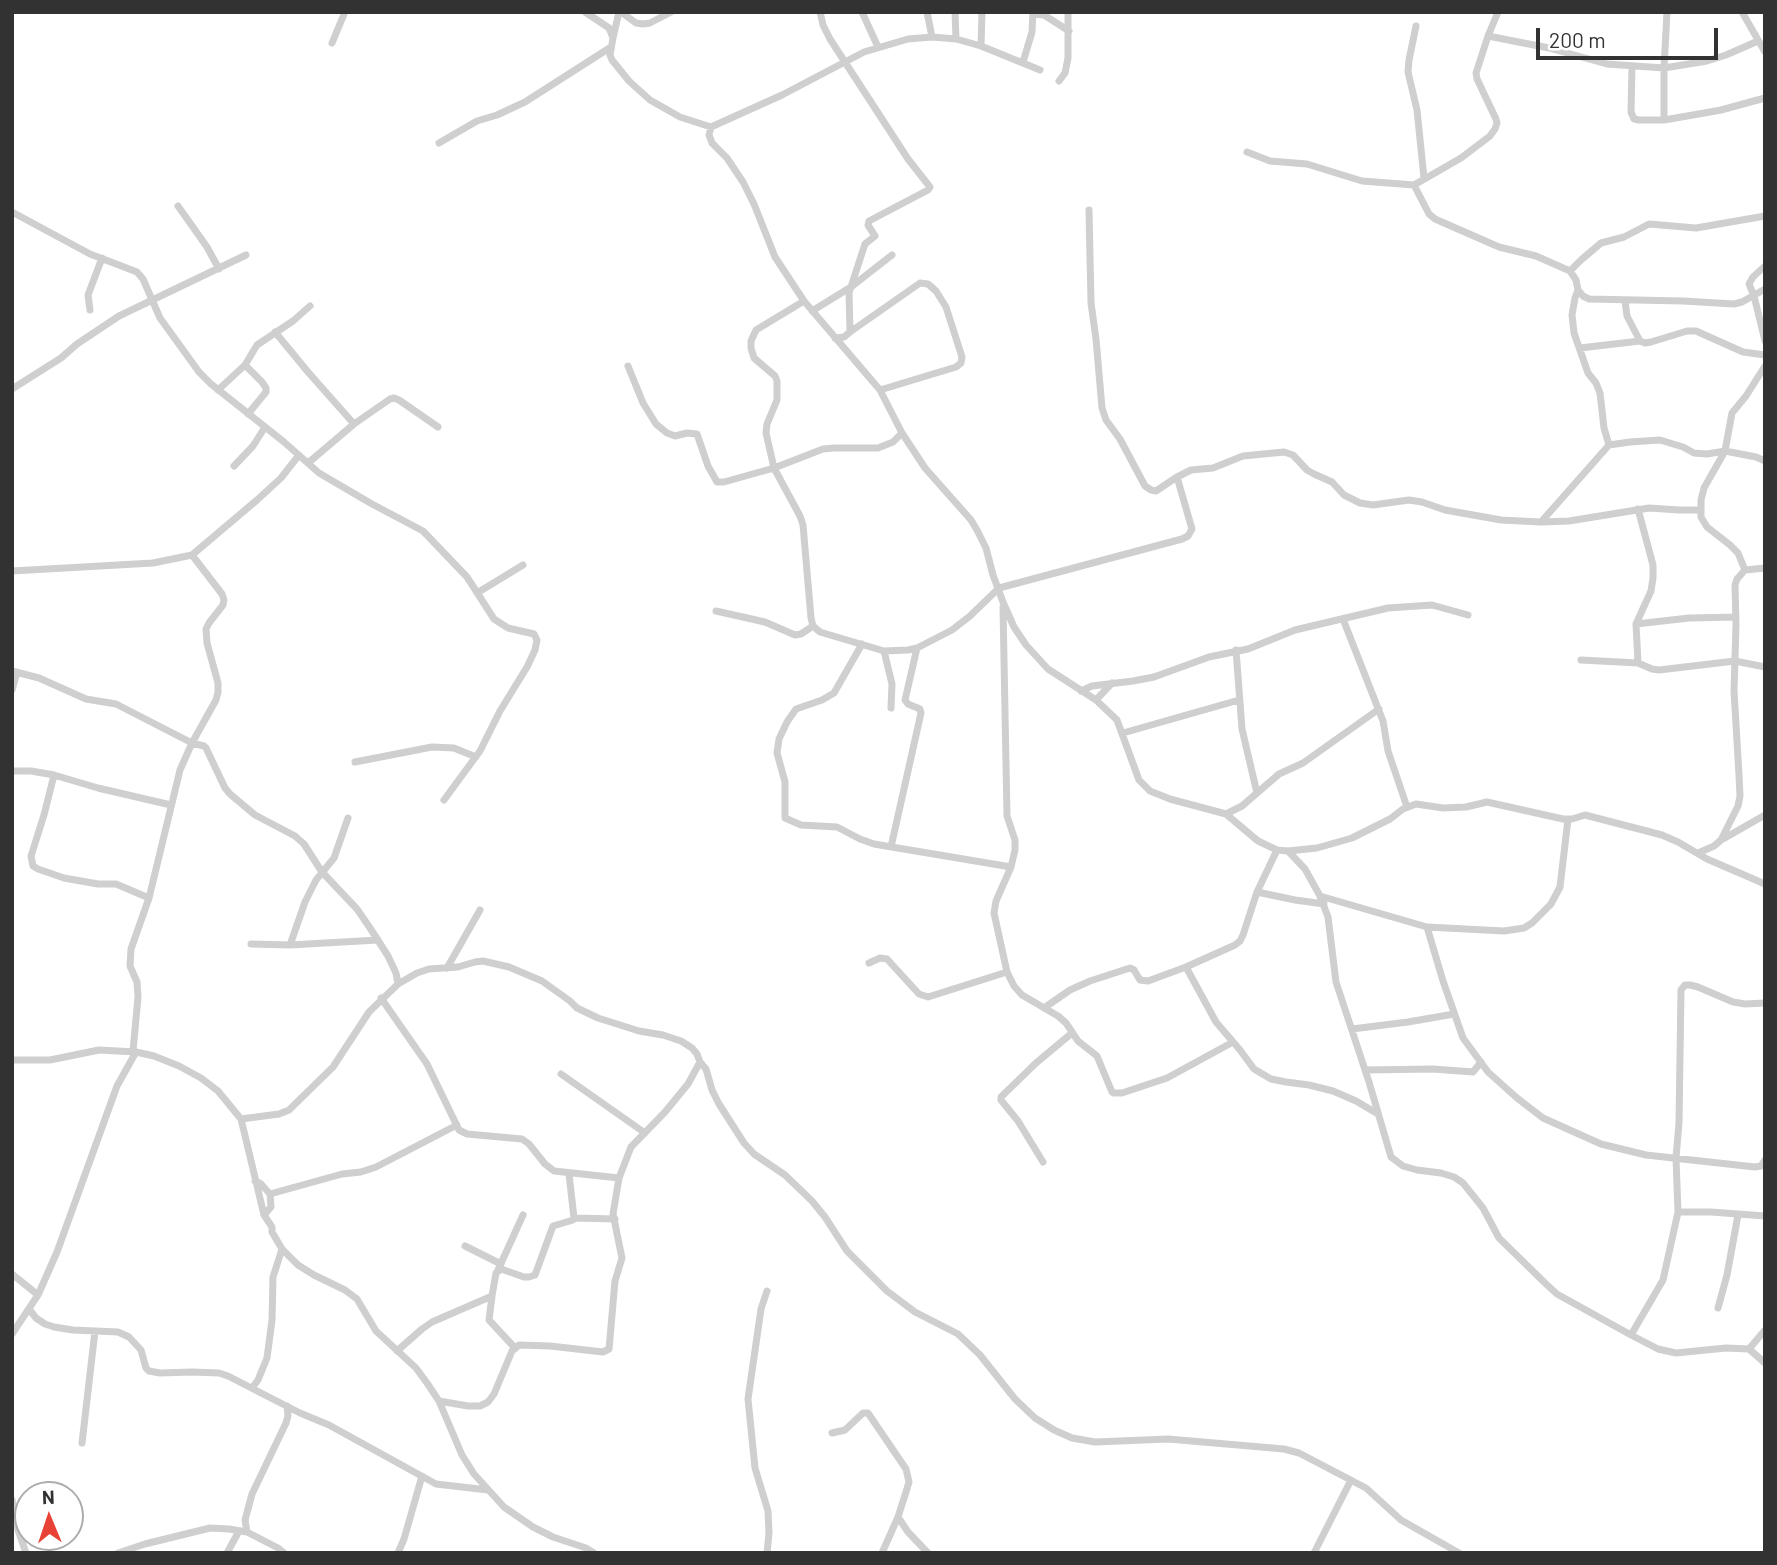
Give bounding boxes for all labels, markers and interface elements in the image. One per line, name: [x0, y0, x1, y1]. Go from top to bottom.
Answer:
scale bar: [1539, 14, 1721, 58]
text: 200 m: [1549, 27, 1606, 52]
north arrow: [14, 1481, 84, 1551]
text: N: [42, 1485, 55, 1508]

